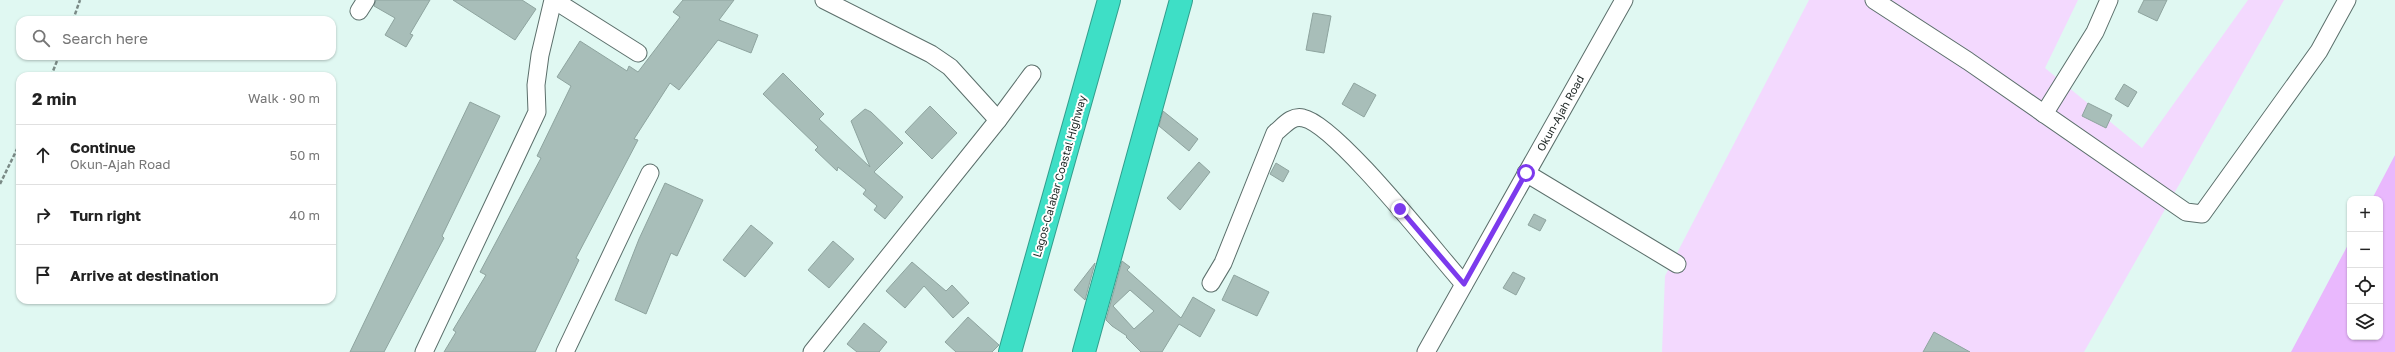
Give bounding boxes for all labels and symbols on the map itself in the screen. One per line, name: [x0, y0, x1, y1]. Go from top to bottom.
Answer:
street label: Okun-Ajah Road: [1534, 73, 1586, 153]
street label: Lagos-Calabar Coastal Highway: [1030, 93, 1088, 259]
route start: [1517, 164, 1535, 182]
route end: [1391, 200, 1409, 218]

